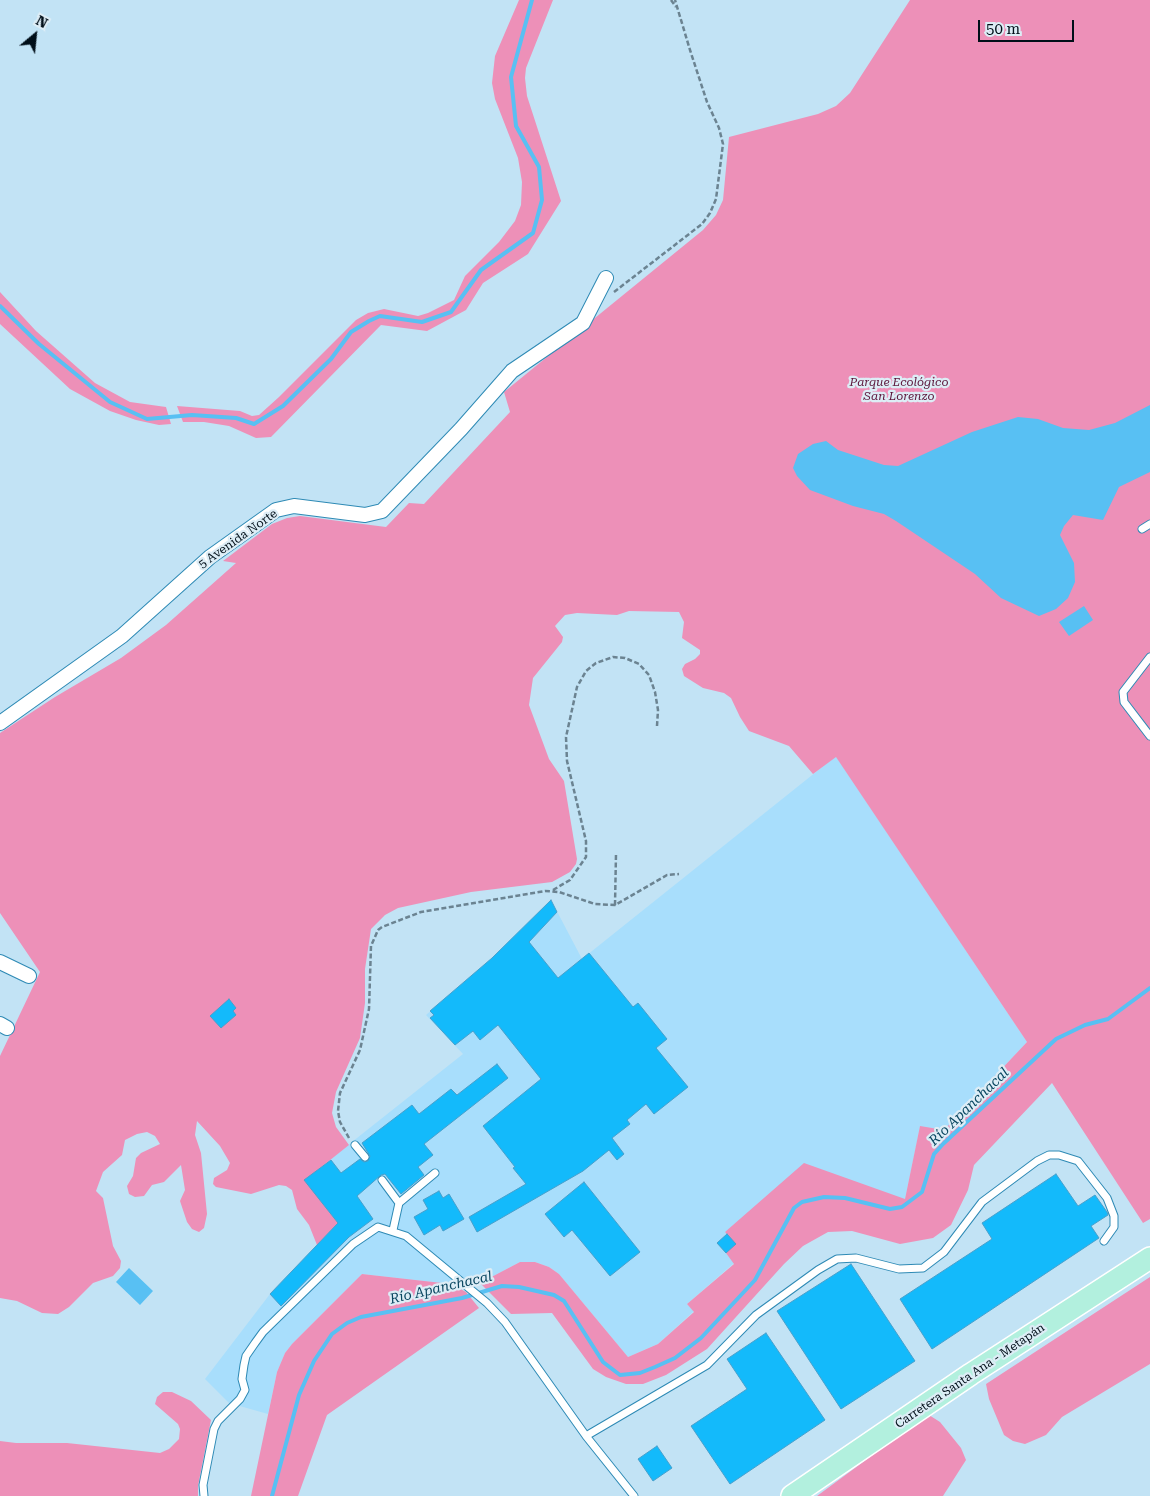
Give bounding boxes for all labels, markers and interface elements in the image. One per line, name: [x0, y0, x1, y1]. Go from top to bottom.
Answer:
north arrow: [10, 10, 60, 60]
scale bar: [980, 10, 1076, 42]
text: N: [34, 12, 51, 31]
text: 50 m: [986, 20, 1020, 38]
park label: Parque Ecológico San Lorenzo: [850, 375, 948, 403]
street label: 5 Avenida Norte: [196, 506, 280, 572]
water label: Río Apanchacal: [926, 1065, 1012, 1149]
water label: Río Apanchacal: [388, 1268, 494, 1308]
street label: Carretera Santa Ana - Metapán: [892, 1320, 1048, 1432]

